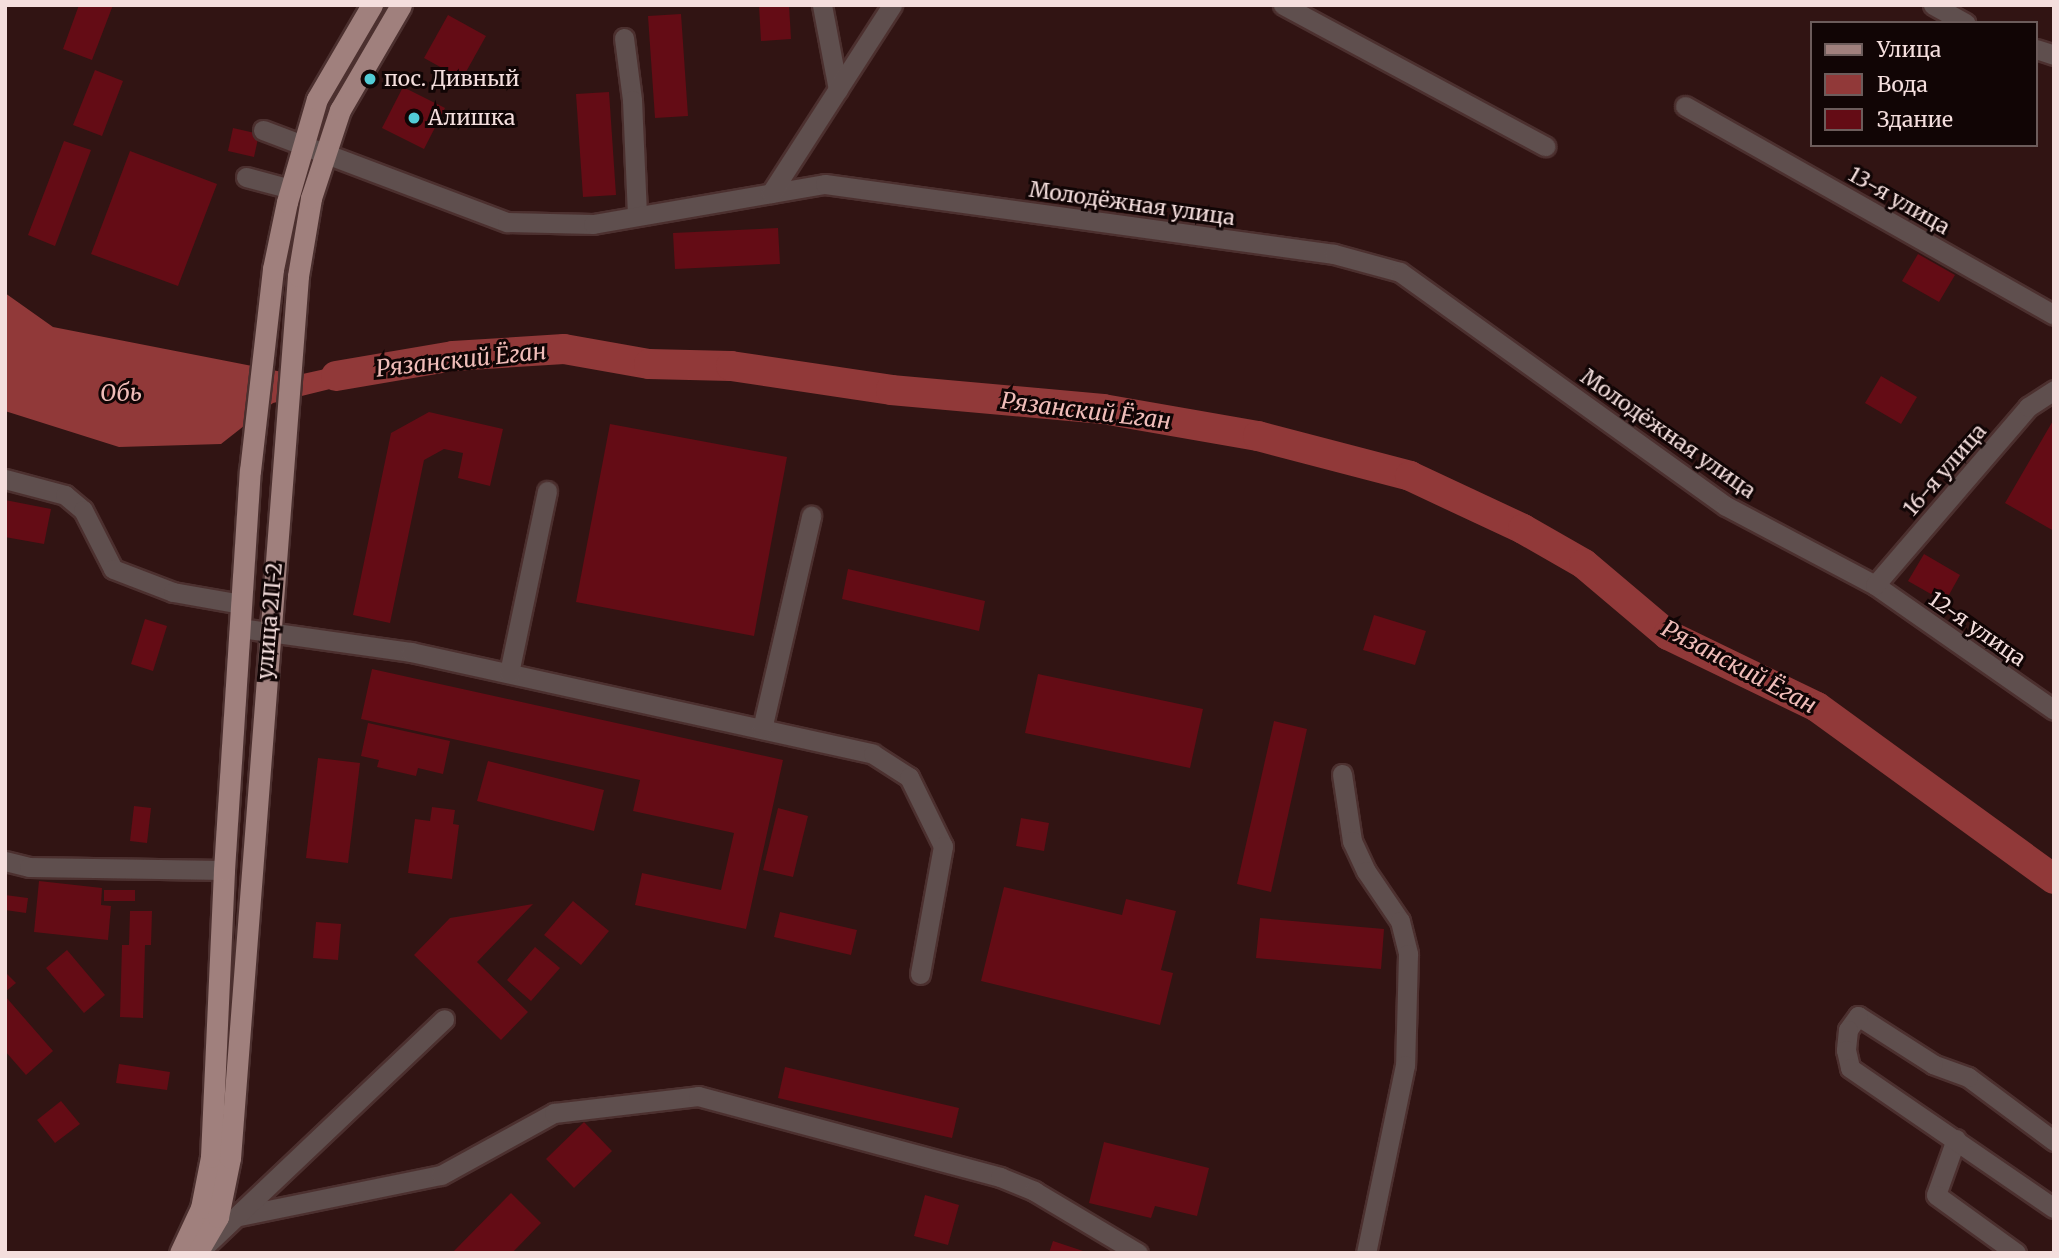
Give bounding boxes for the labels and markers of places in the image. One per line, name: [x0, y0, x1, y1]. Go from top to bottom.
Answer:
place label: пос. Дивный: [384, 66, 519, 92]
marker: пос. Дивный: [362, 71, 378, 87]
place label: Алишка: [428, 105, 515, 131]
marker: Алишка: [406, 110, 422, 126]

